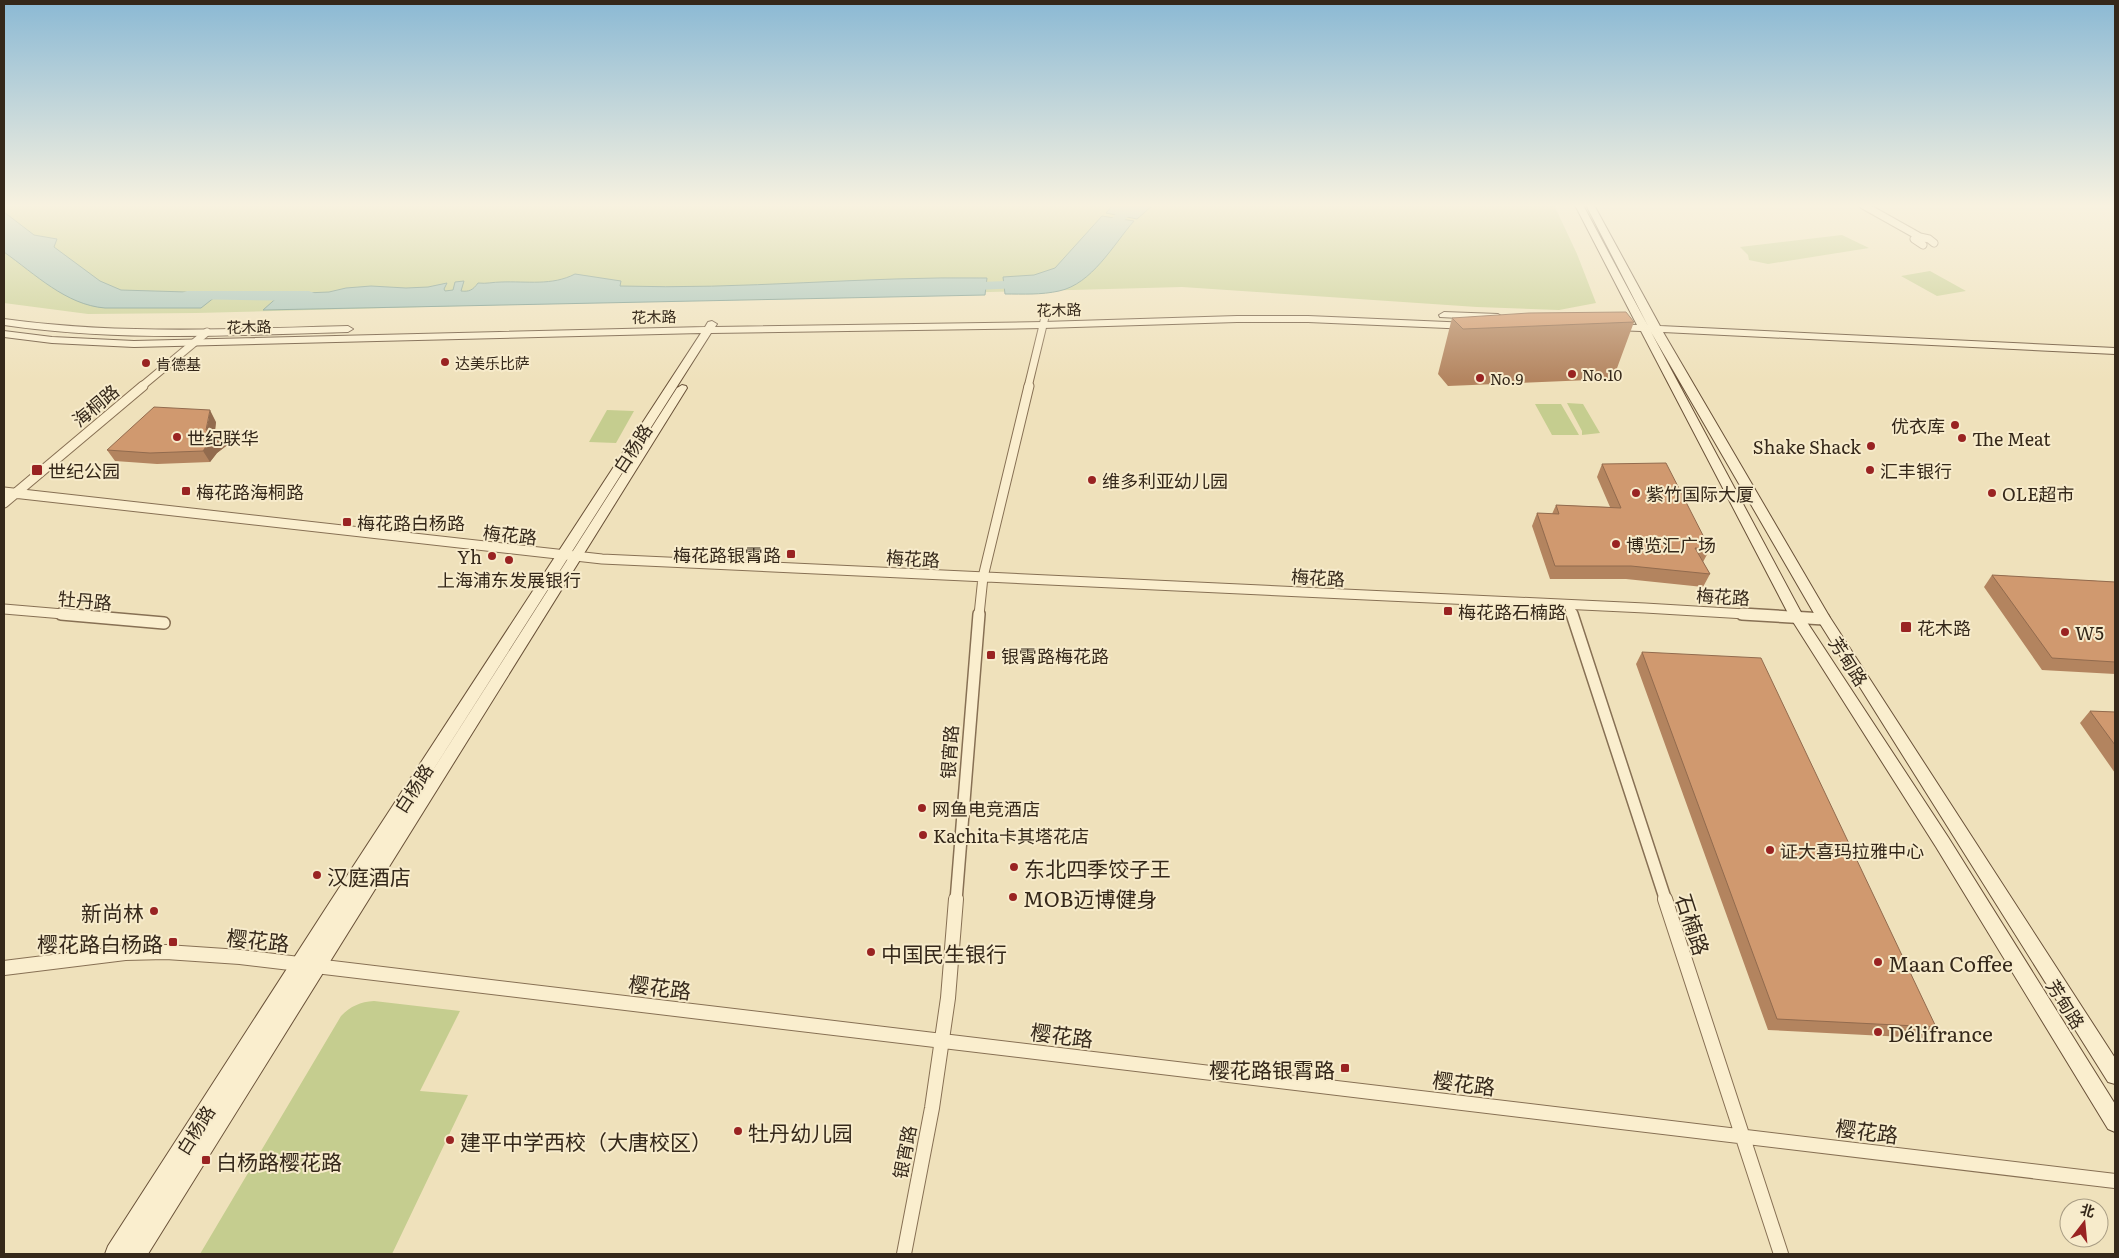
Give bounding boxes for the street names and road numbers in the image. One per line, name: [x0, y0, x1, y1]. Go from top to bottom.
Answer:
street label: 花木路: [1036, 297, 1082, 321]
street label: 花木路: [631, 304, 677, 328]
street label: 花木路: [226, 314, 272, 338]
street label: 海桐路: [66, 377, 124, 433]
street label: 白杨路: [606, 418, 658, 478]
street label: 梅花路: [482, 518, 538, 550]
street label: 梅花路: [885, 543, 941, 573]
street label: 梅花路: [1290, 562, 1346, 592]
street label: 梅花路: [1695, 581, 1751, 611]
street label: 牡丹路: [57, 584, 113, 616]
street label: 芳甸路: [1823, 631, 1875, 691]
street label: 银宵路: [934, 724, 964, 780]
street label: 白杨路: [387, 758, 439, 818]
street label: 石楠路: [1670, 889, 1718, 959]
street label: 樱花路: [225, 920, 291, 958]
street label: 樱花路: [627, 967, 693, 1005]
street label: 芳甸路: [2040, 974, 2092, 1034]
street label: 樱花路: [1029, 1015, 1095, 1053]
street label: 樱花路: [1431, 1063, 1497, 1101]
street label: 白杨路: [169, 1100, 221, 1160]
street label: 樱花路: [1834, 1111, 1900, 1149]
street label: 银宵路: [886, 1123, 922, 1181]

